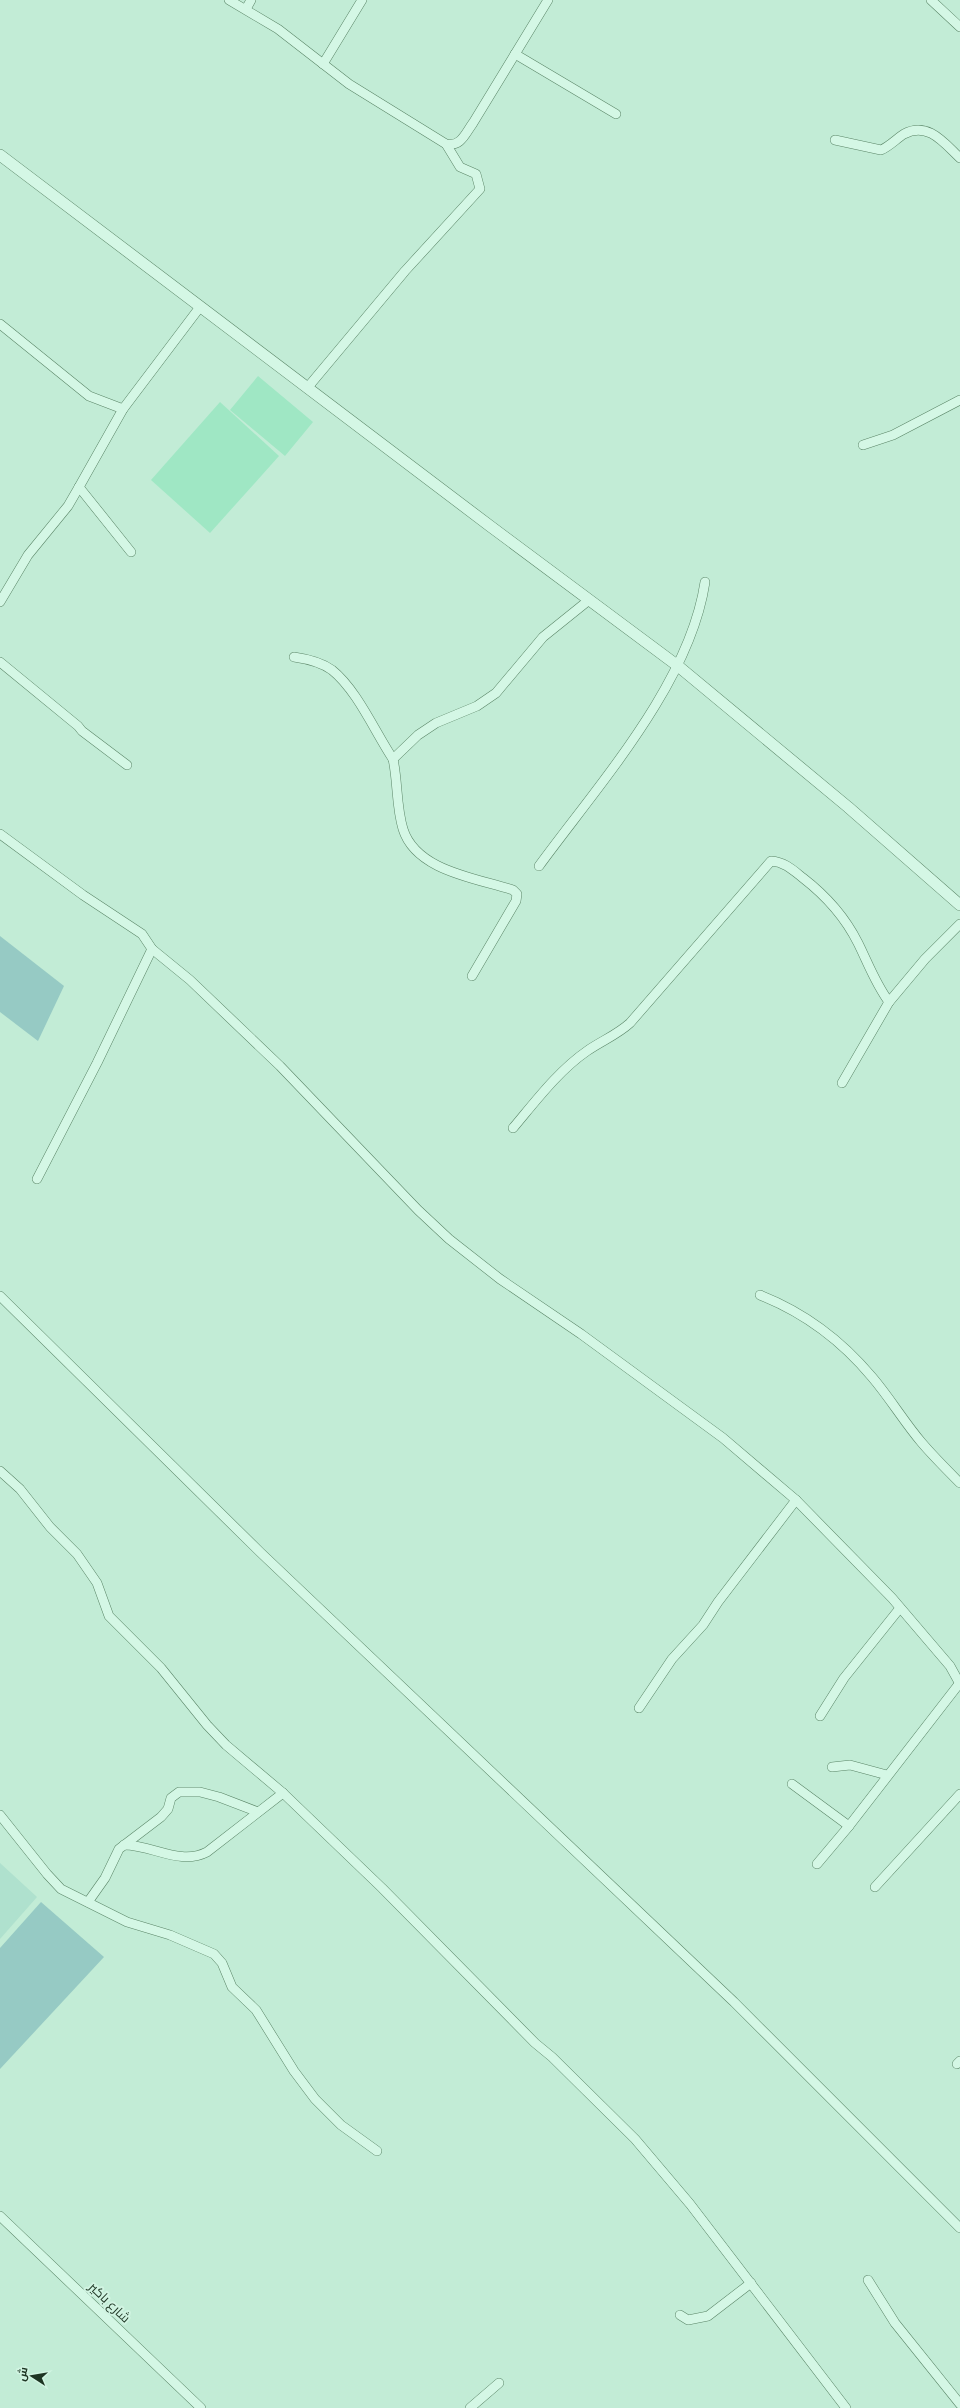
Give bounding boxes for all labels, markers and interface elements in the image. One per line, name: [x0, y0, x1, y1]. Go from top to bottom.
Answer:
street label: شارع باكير: [84, 2277, 135, 2326]
north arrow: [12, 2356, 52, 2396]
text: ش: [13, 2365, 31, 2382]

